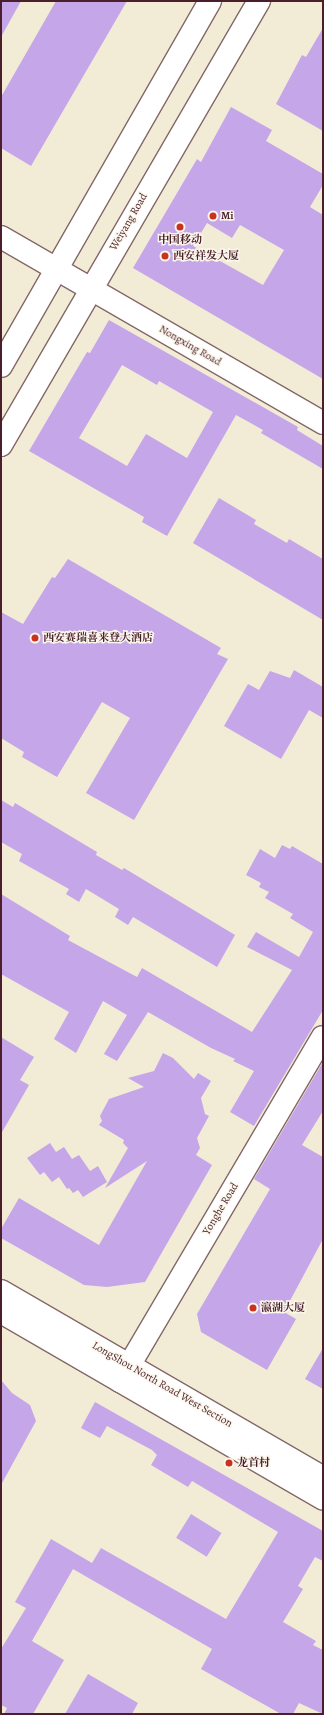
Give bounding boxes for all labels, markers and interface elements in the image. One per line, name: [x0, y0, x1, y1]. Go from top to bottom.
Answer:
street label: Weiyang Road: [107, 191, 151, 253]
place label: Mi: [221, 209, 233, 223]
marker: Mi: [208, 211, 218, 221]
marker: 中国移动: [175, 222, 185, 232]
place label: 中国移动: [158, 233, 202, 247]
place label: 西安祥发大厦: [173, 249, 239, 263]
marker: 西安祥发大厦: [160, 251, 170, 261]
street label: Nongxing Road: [157, 323, 223, 369]
place label: 西安赛瑞喜来登大酒店: [43, 631, 153, 645]
marker: 西安赛瑞喜来登大酒店: [30, 633, 40, 643]
street label: Yonghe Road: [200, 1181, 242, 1237]
place label: 瀛湖大厦: [261, 1301, 305, 1315]
marker: 瀛湖大厦: [248, 1303, 258, 1313]
street label: LongShou North Road West Section: [89, 1339, 235, 1431]
place label: 龙首村: [237, 1456, 270, 1470]
marker: 龙首村: [224, 1458, 234, 1468]

